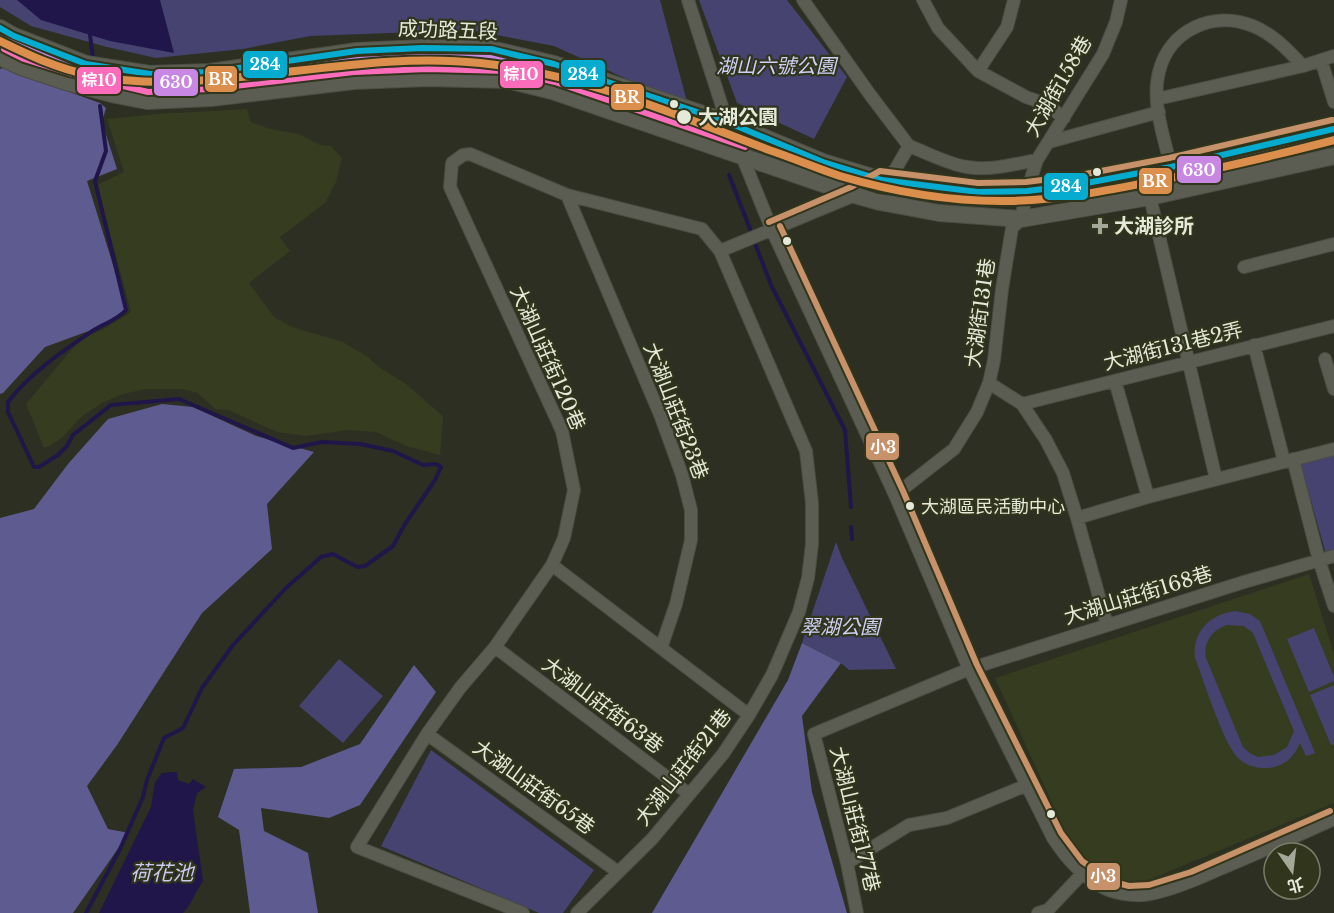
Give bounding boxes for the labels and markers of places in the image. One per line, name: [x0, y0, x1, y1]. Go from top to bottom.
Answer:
unlabelled marker: [668, 98, 680, 110]
place label: 大湖公園: [698, 105, 778, 129]
marker: 大湖公園: [675, 108, 693, 126]
unlabelled marker: [1091, 166, 1103, 178]
place label: 大湖診所: [1114, 214, 1194, 238]
marker: 大湖診所: [1091, 217, 1109, 235]
unlabelled marker: [781, 235, 793, 247]
place label: 大湖區民活動中心: [921, 496, 1065, 518]
marker: 大湖區民活動中心: [904, 500, 916, 512]
unlabelled marker: [1045, 808, 1057, 820]

